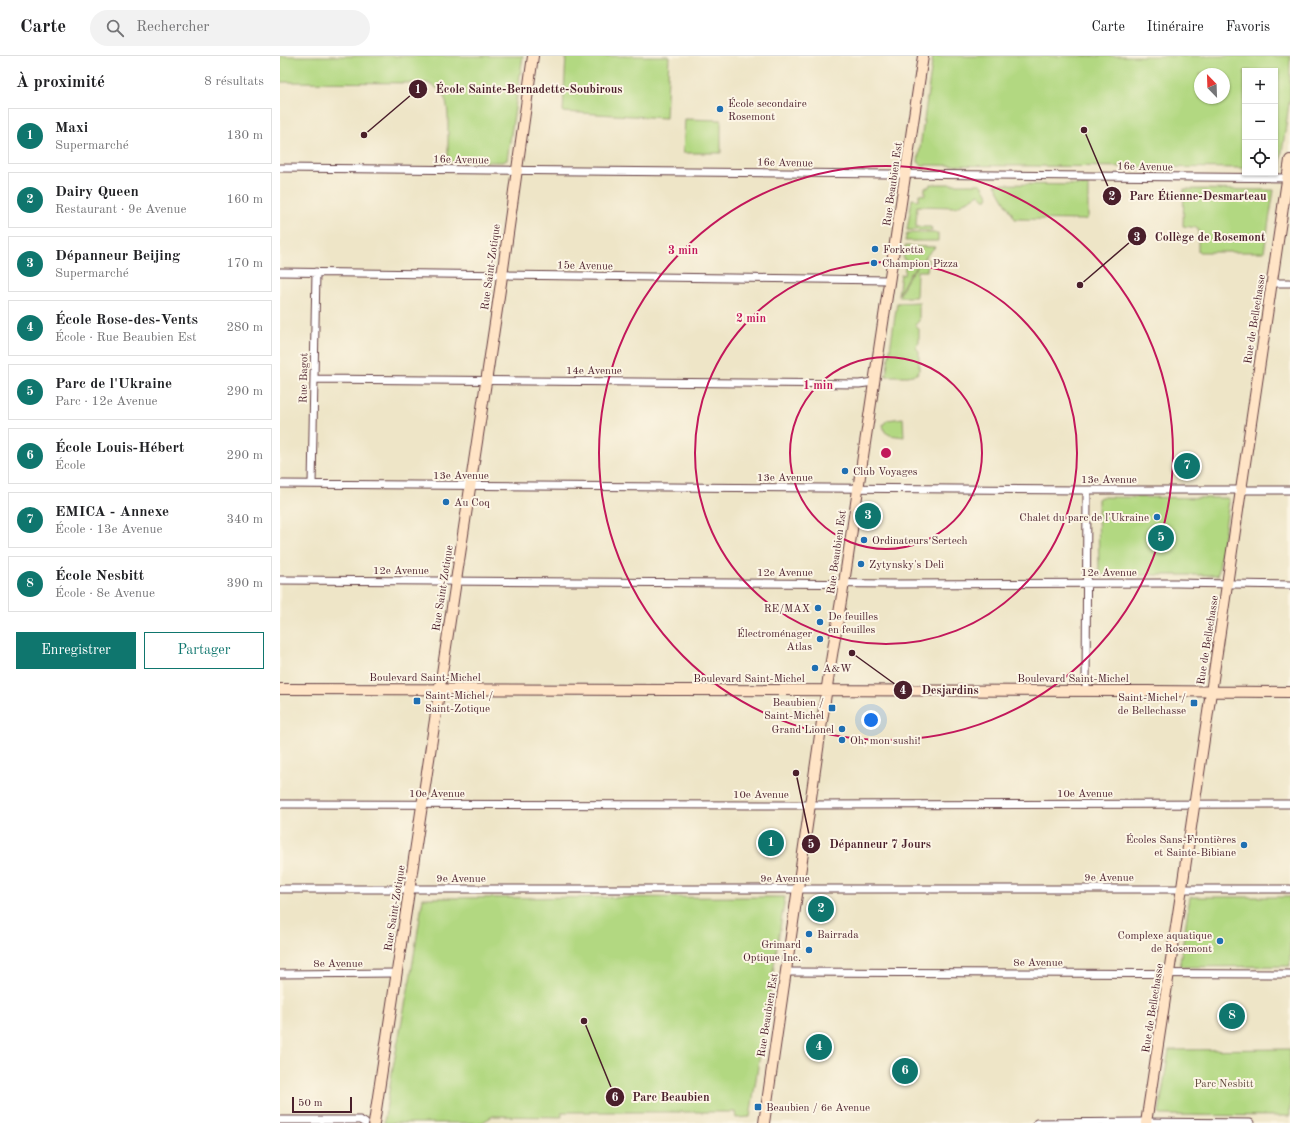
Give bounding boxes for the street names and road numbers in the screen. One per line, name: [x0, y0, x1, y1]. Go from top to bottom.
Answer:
street label: Rue Beaubien Est: [882, 141, 905, 227]
street label: 16e Avenue: [433, 155, 489, 166]
street label: 16e Avenue: [757, 158, 813, 169]
street label: 16e Avenue: [1117, 162, 1173, 173]
street label: Rue Saint-Zotique: [480, 223, 503, 311]
street label: 15e Avenue: [557, 261, 613, 272]
street label: Rue de Bellechasse: [1243, 274, 1268, 365]
street label: Rue Bagot: [299, 353, 310, 403]
street label: 14e Avenue: [566, 366, 622, 377]
street label: 13e Avenue: [433, 471, 489, 482]
street label: 13e Avenue: [757, 473, 813, 484]
street label: 13e Avenue: [1081, 475, 1137, 486]
street label: Rue Beaubien Est: [826, 509, 849, 595]
street label: Rue Saint-Zotique: [431, 544, 456, 632]
street label: 12e Avenue: [373, 566, 429, 577]
street label: 12e Avenue: [757, 568, 813, 579]
street label: 12e Avenue: [1081, 568, 1137, 579]
street label: Rue de Bellechasse: [1196, 595, 1221, 686]
street label: Boulevard Saint-Michel: [369, 673, 481, 684]
street label: Boulevard Saint-Michel: [693, 674, 805, 685]
street label: Boulevard Saint-Michel: [1017, 674, 1129, 685]
street label: 10e Avenue: [409, 789, 465, 800]
street label: 10e Avenue: [1057, 789, 1113, 800]
street label: 10e Avenue: [733, 790, 789, 801]
street label: Rue Saint-Zotique: [383, 864, 408, 952]
street label: 9e Avenue: [1084, 873, 1134, 884]
street label: 9e Avenue: [436, 874, 486, 885]
street label: 9e Avenue: [760, 874, 810, 885]
street label: 8e Avenue: [1013, 958, 1063, 969]
street label: 8e Avenue: [313, 959, 363, 970]
street label: Rue de Bellechasse: [1141, 963, 1166, 1054]
street label: Rue Beaubien Est: [756, 972, 781, 1058]

